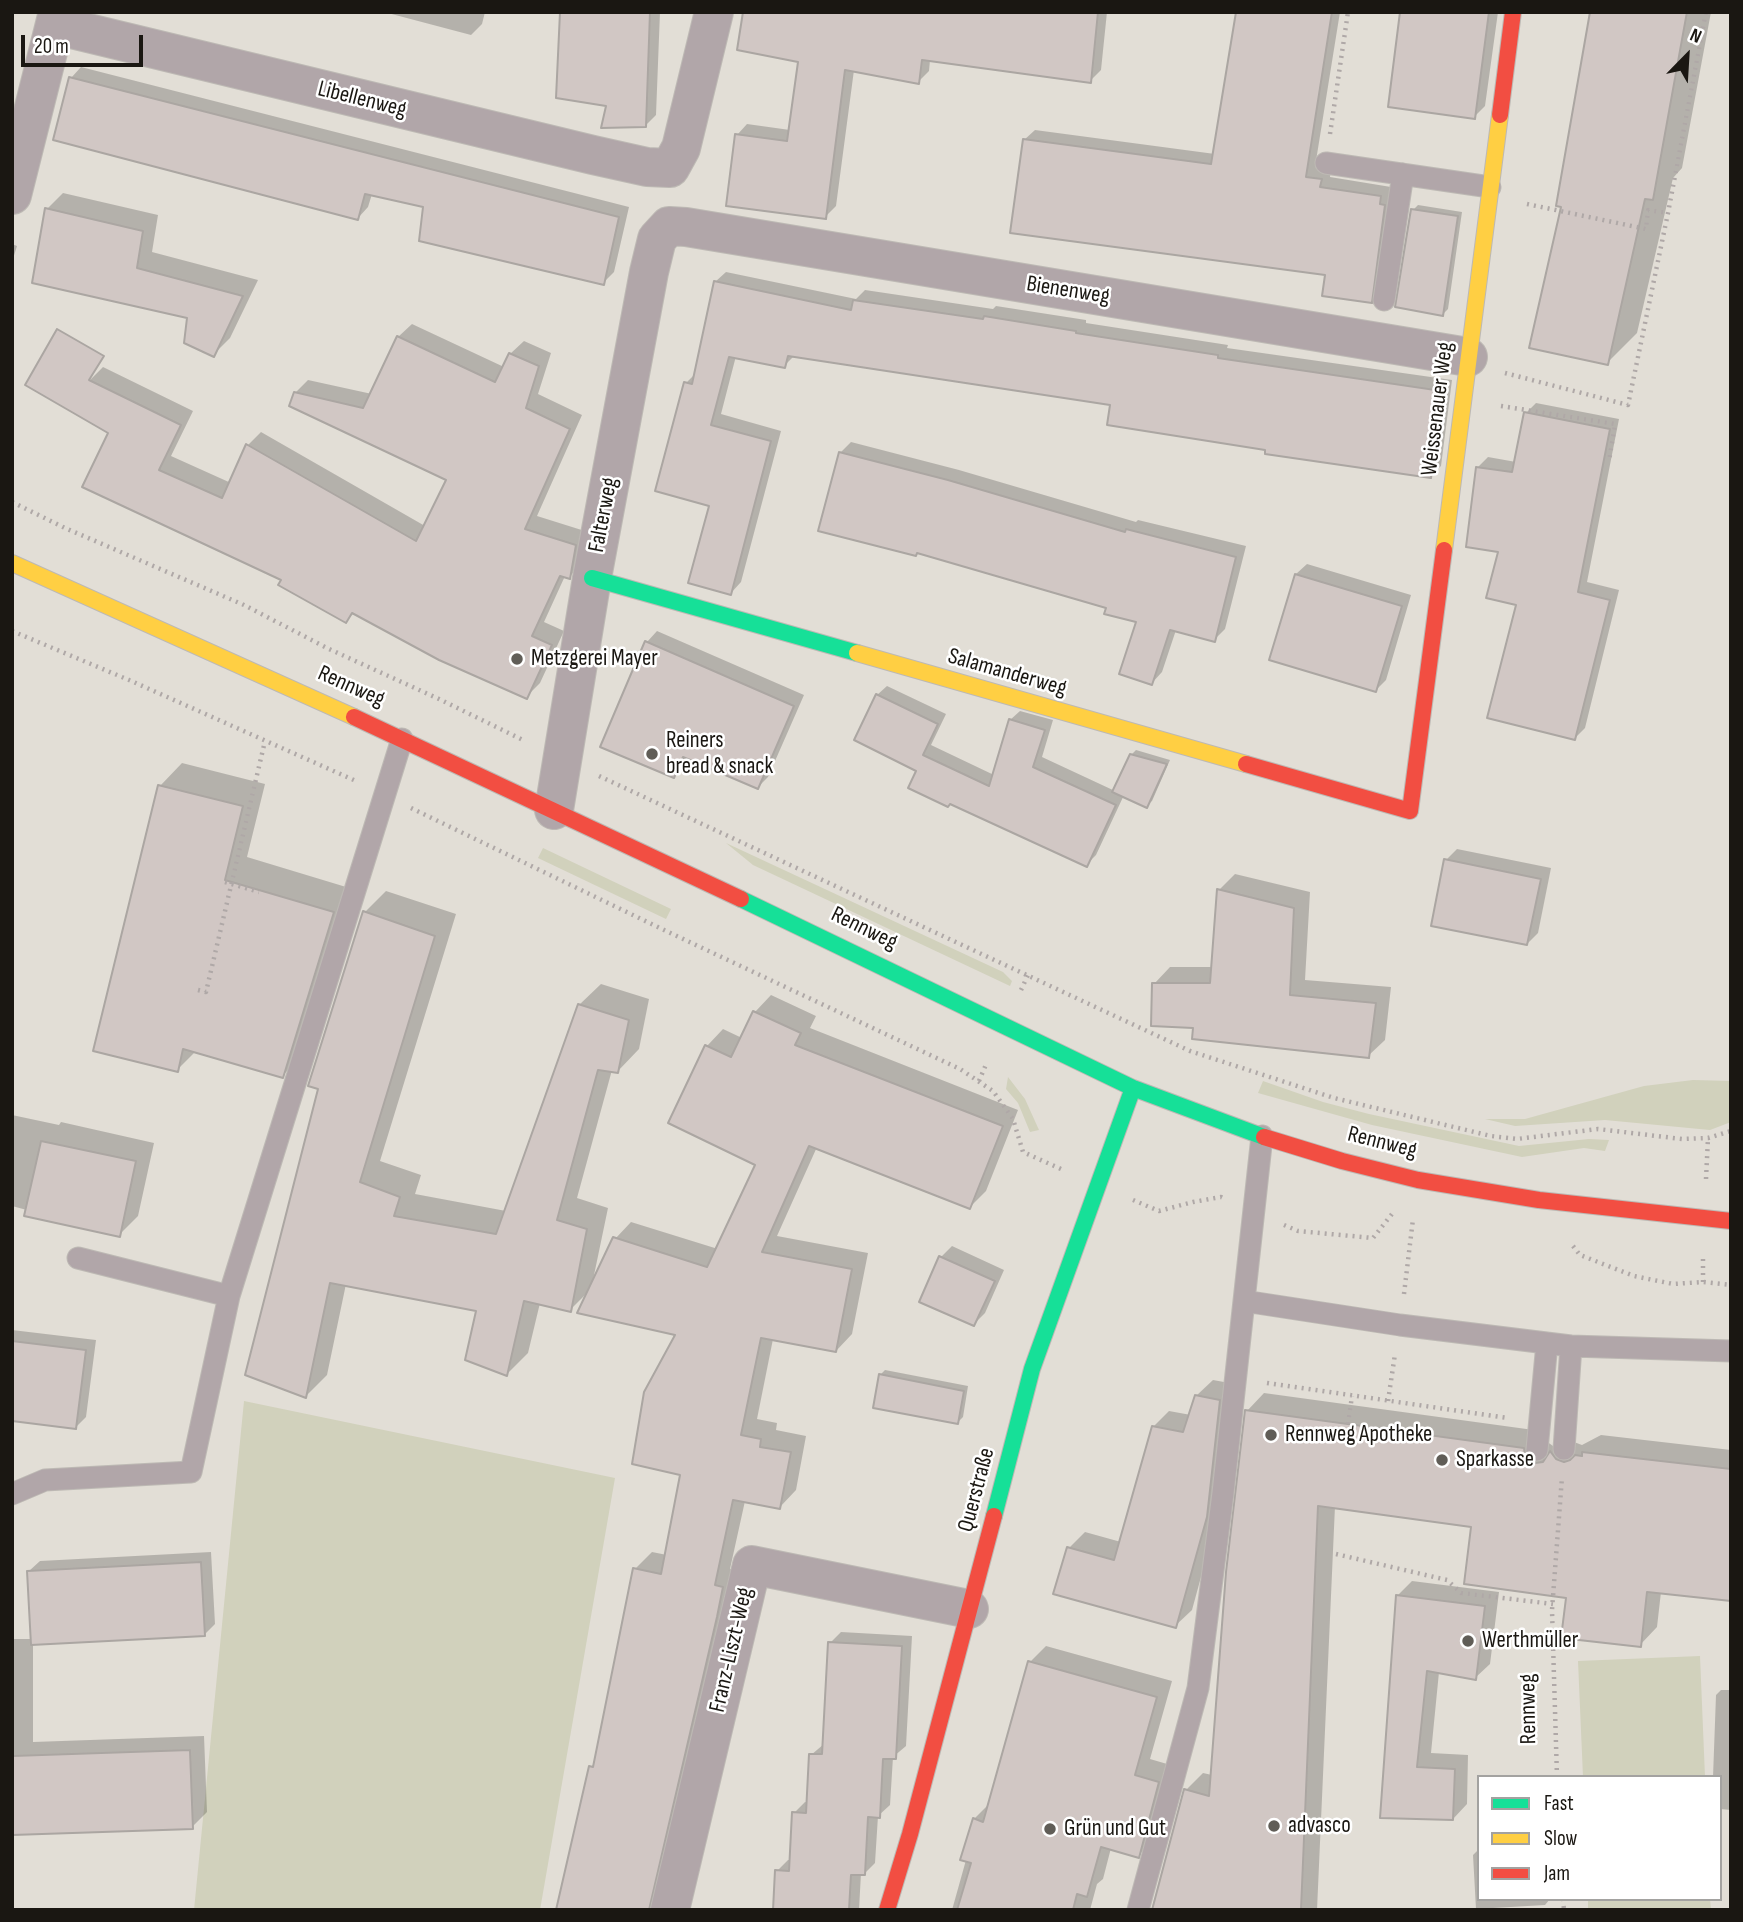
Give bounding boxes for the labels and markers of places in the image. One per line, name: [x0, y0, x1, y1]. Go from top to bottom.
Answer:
place label: Metzgerei Mayer: [531, 645, 658, 673]
marker: Metzgerei Mayer: [509, 651, 525, 667]
place label: Reiners bread & snack: [666, 727, 773, 781]
marker: Reiners bread & snack: [644, 746, 660, 762]
place label: Rennweg Apotheke: [1285, 1421, 1432, 1449]
marker: Rennweg Apotheke: [1263, 1427, 1279, 1443]
place label: Sparkasse: [1456, 1446, 1534, 1474]
marker: Sparkasse: [1434, 1452, 1450, 1468]
place label: Werthmüller: [1482, 1627, 1578, 1655]
marker: Werthmüller: [1460, 1633, 1476, 1649]
place label: advasco: [1288, 1812, 1351, 1840]
place label: Grün und Gut: [1064, 1815, 1166, 1843]
marker: advasco: [1266, 1818, 1282, 1834]
marker: Grün und Gut: [1042, 1821, 1058, 1837]

